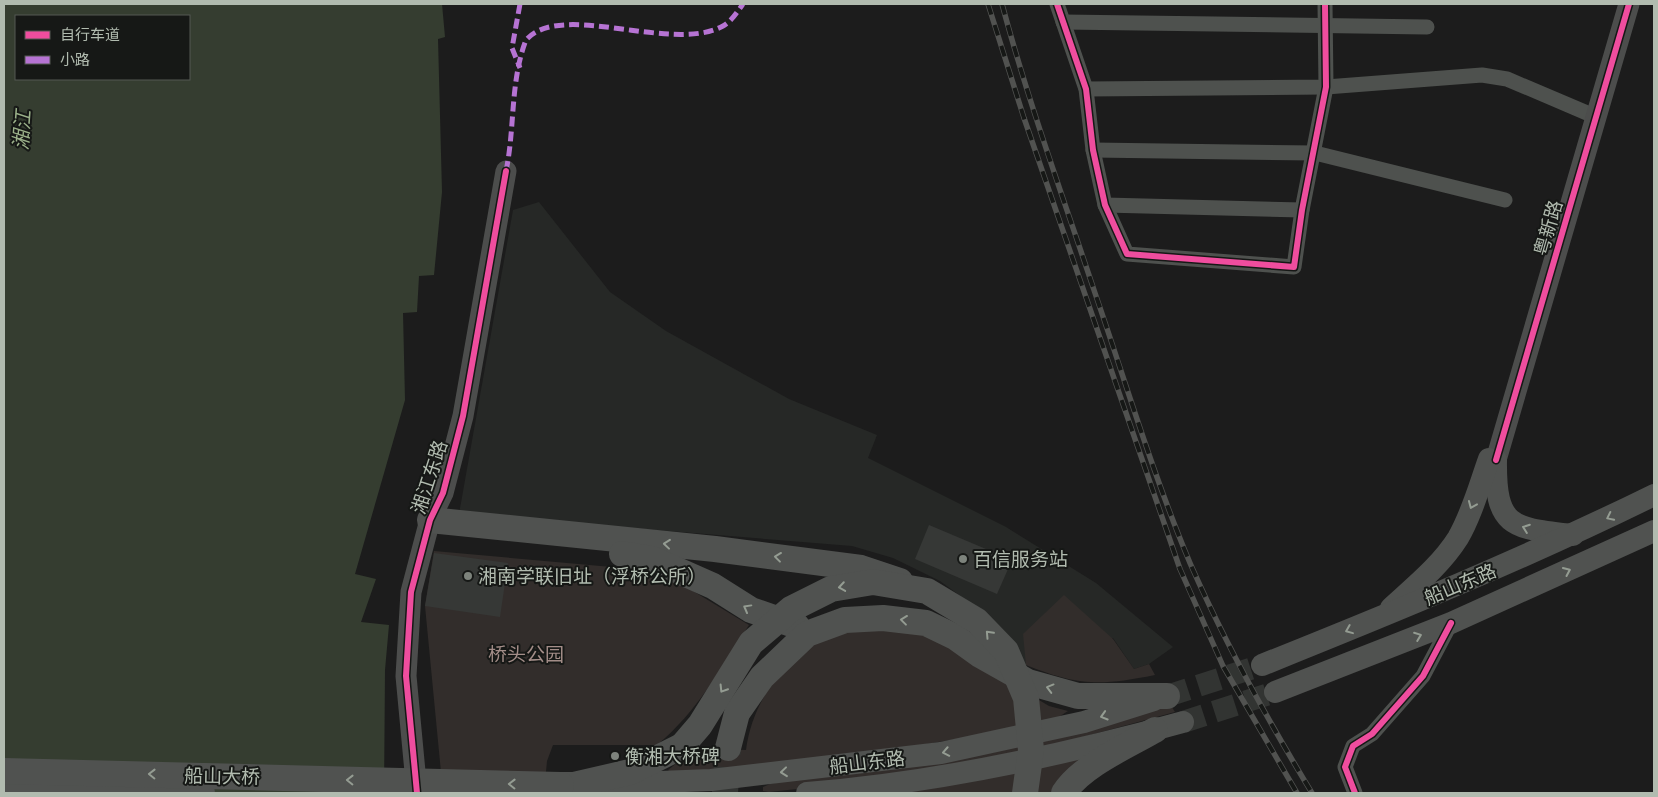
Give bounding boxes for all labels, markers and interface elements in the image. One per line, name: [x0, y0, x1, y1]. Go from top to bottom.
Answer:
legend: [15, 15, 190, 80]
text: 自行车道: [60, 25, 120, 44]
text: 小路: [60, 50, 90, 69]
water label: 湘江: [8, 107, 36, 151]
street label: 粤新路: [1529, 197, 1567, 259]
street label: 湘江东路: [406, 437, 452, 517]
one-way arrow: [1468, 500, 1479, 509]
one-way arrow: [1607, 511, 1616, 521]
one-way arrow: [1522, 524, 1531, 534]
one-way arrow: [663, 539, 671, 550]
place label: 百信服务站: [973, 547, 1068, 571]
one-way arrow: [774, 552, 782, 563]
marker: 百信服务站: [957, 553, 969, 565]
street label: 船山东路: [1420, 558, 1500, 610]
place label: 湘南学联旧址（浮桥公所）: [478, 564, 706, 588]
one-way arrow: [1562, 566, 1571, 577]
marker: 湘南学联旧址（浮桥公所）: [462, 570, 474, 582]
one-way arrow: [837, 581, 845, 592]
one-way arrow: [744, 604, 753, 614]
one-way arrow: [900, 615, 908, 626]
one-way arrow: [1345, 624, 1354, 634]
one-way arrow: [986, 630, 995, 639]
one-way arrow: [1413, 632, 1422, 642]
park label: 桥头公园: [488, 642, 564, 666]
one-way arrow: [719, 684, 729, 693]
one-way arrow: [1046, 684, 1054, 694]
one-way arrow: [1100, 710, 1109, 720]
place label: 衡湘大桥碑: [625, 744, 720, 768]
street label: 船山东路: [828, 745, 906, 779]
one-way arrow: [941, 746, 950, 756]
marker: 衡湘大桥碑: [609, 750, 621, 762]
street label: 船山大桥: [184, 763, 260, 789]
one-way arrow: [780, 766, 788, 777]
one-way arrow: [148, 769, 156, 780]
one-way arrow: [345, 774, 353, 785]
one-way arrow: [508, 779, 516, 789]

